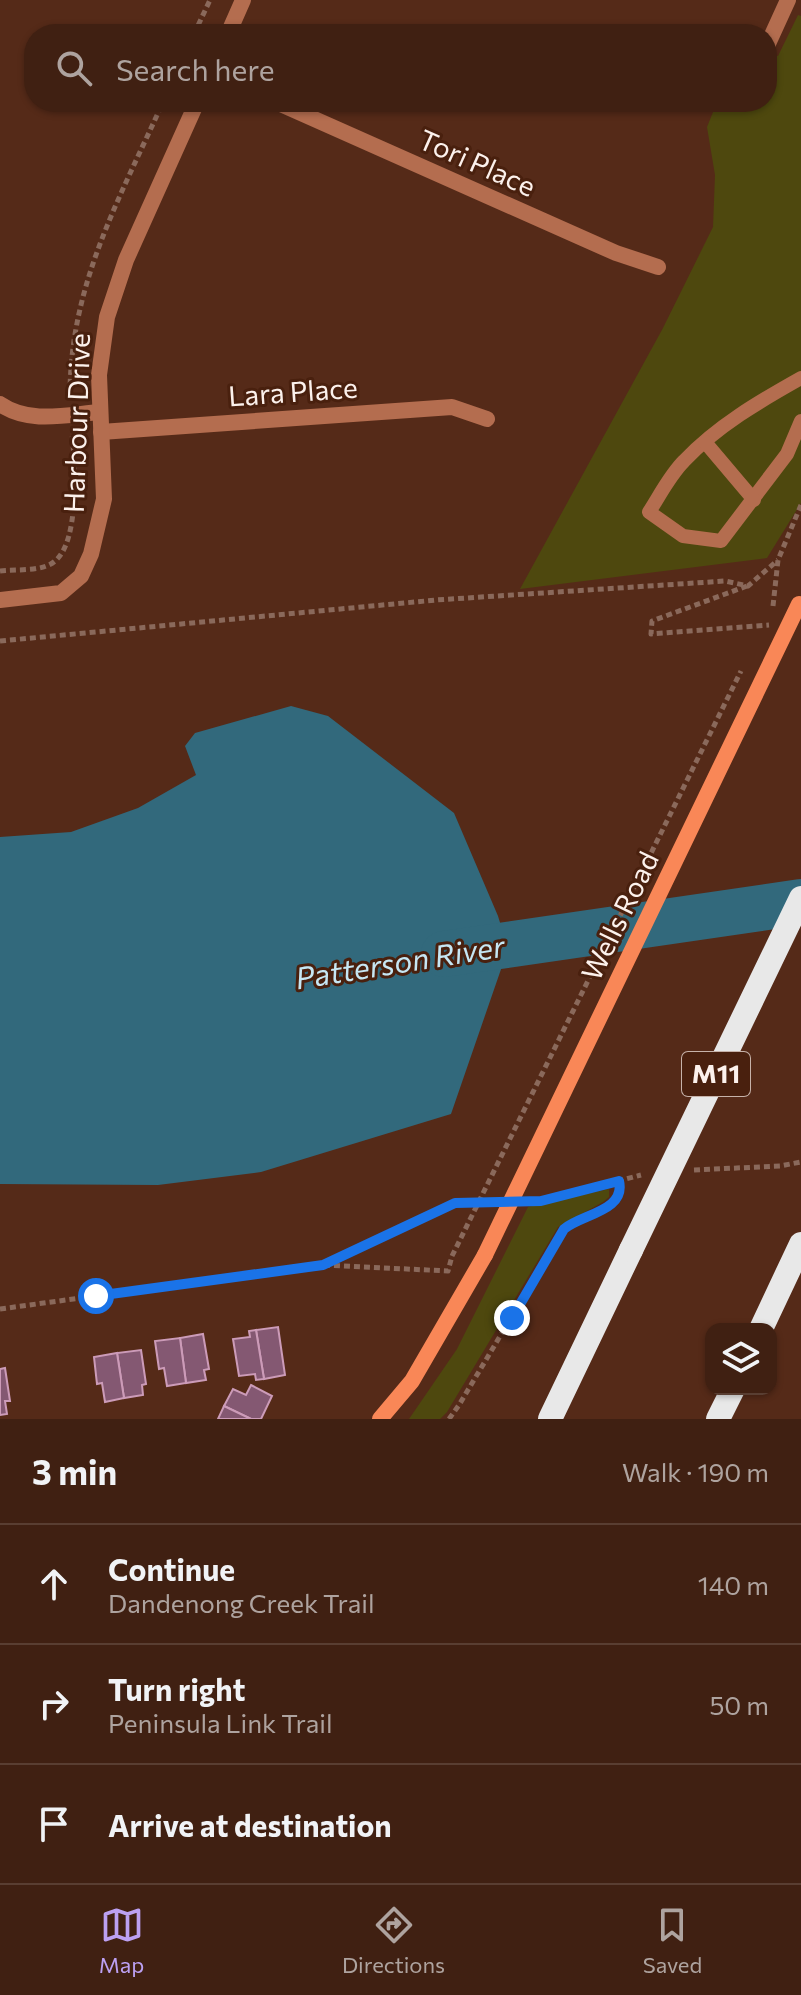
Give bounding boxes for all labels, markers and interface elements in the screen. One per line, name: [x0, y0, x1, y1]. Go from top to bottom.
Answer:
search box: [24, 24, 777, 112]
icon: search: [52, 46, 96, 90]
text: Search here: [116, 50, 275, 87]
street label: Tori Place: [414, 121, 541, 203]
street label: Harbour Drive: [56, 332, 96, 513]
street label: Lara Place: [227, 370, 359, 412]
street label: Wells Road: [573, 846, 665, 986]
water label: Patterson River: [292, 926, 508, 995]
road number: M11: [682, 1052, 750, 1096]
route start: [78, 1278, 114, 1314]
route end: [494, 1300, 530, 1336]
map controls: [705, 1323, 777, 1395]
button: layers: [705, 1323, 777, 1395]
text: 3 min: [32, 1450, 117, 1492]
text: Walk · 190 m: [622, 1456, 769, 1487]
text: Continue: [108, 1550, 235, 1587]
icon: ahead: [32, 1562, 76, 1606]
text: 140 m: [698, 1569, 769, 1600]
text: Dandenong Creek Trail: [108, 1587, 375, 1618]
text: Turn right: [108, 1670, 245, 1707]
icon: right: [32, 1682, 76, 1726]
text: 50 m: [709, 1689, 769, 1720]
text: Peninsula Link Trail: [108, 1707, 333, 1738]
icon: arrive: [32, 1802, 76, 1846]
text: Arrive at destination: [108, 1806, 392, 1843]
tab: Map: [99, 1903, 144, 1978]
tab: Directions: [342, 1903, 445, 1978]
tab: Saved: [643, 1903, 702, 1978]

